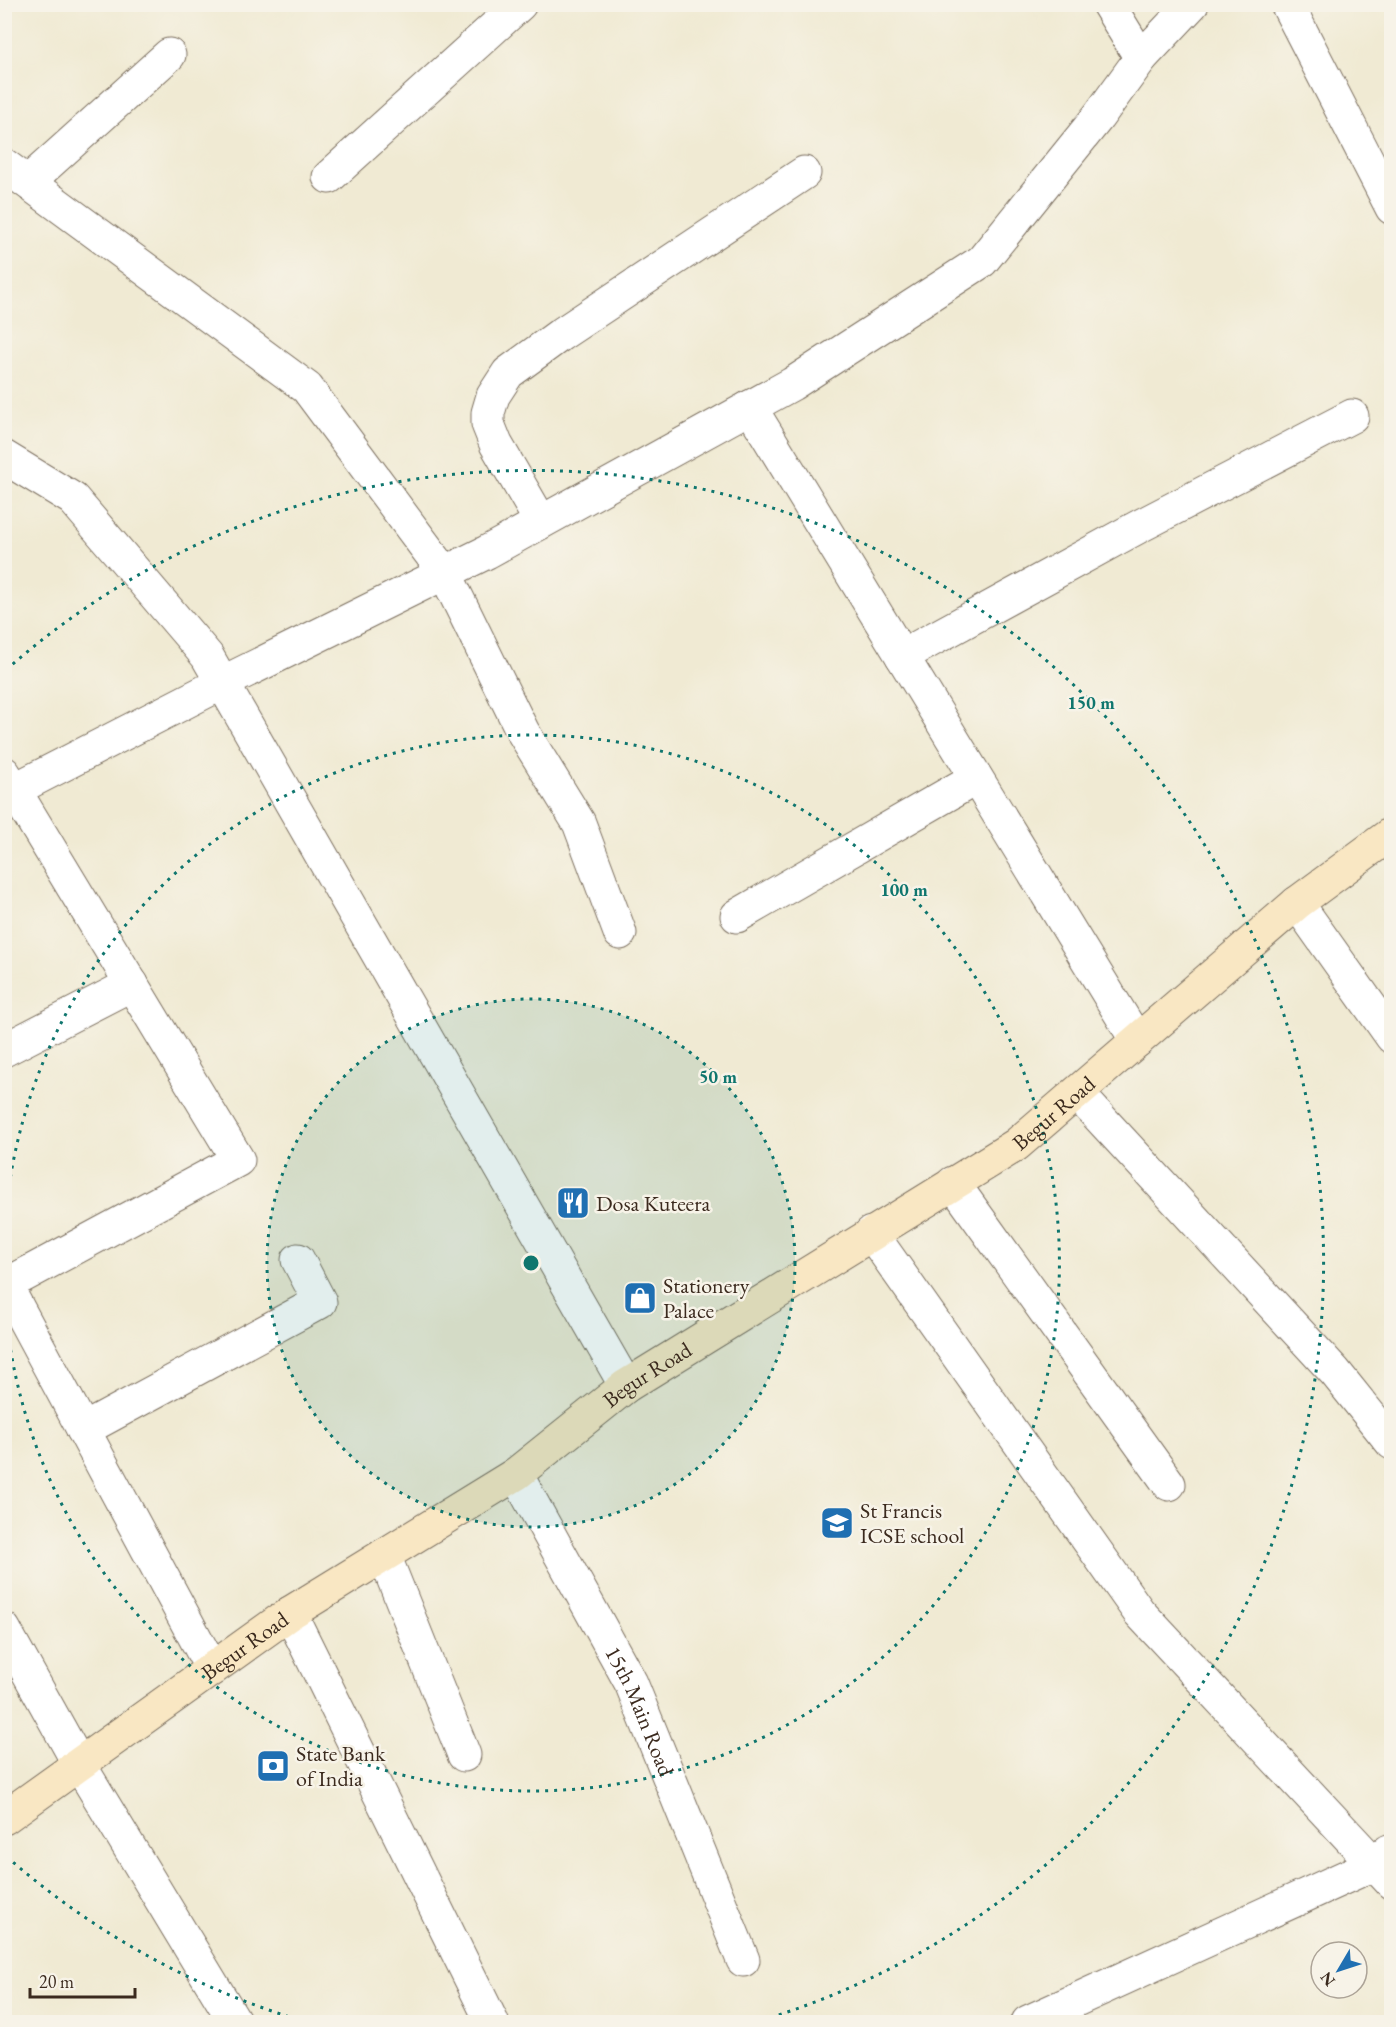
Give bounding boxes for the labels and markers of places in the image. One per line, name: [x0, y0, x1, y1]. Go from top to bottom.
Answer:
restaurant icon: Dosa Kuteera: [555, 1185, 591, 1221]
place label: Dosa Kuteera: [596, 1189, 711, 1218]
centre of rings: [521, 1253, 541, 1273]
place label: Stationery Palace: [663, 1271, 750, 1325]
shop icon: Stationery Palace: [622, 1280, 658, 1316]
place label: St Francis ICSE school: [860, 1496, 964, 1550]
school or university icon: St Francis ICSE school: [819, 1505, 855, 1541]
place label: State Bank of India: [296, 1739, 386, 1793]
bank icon: State Bank of India: [255, 1748, 291, 1784]

